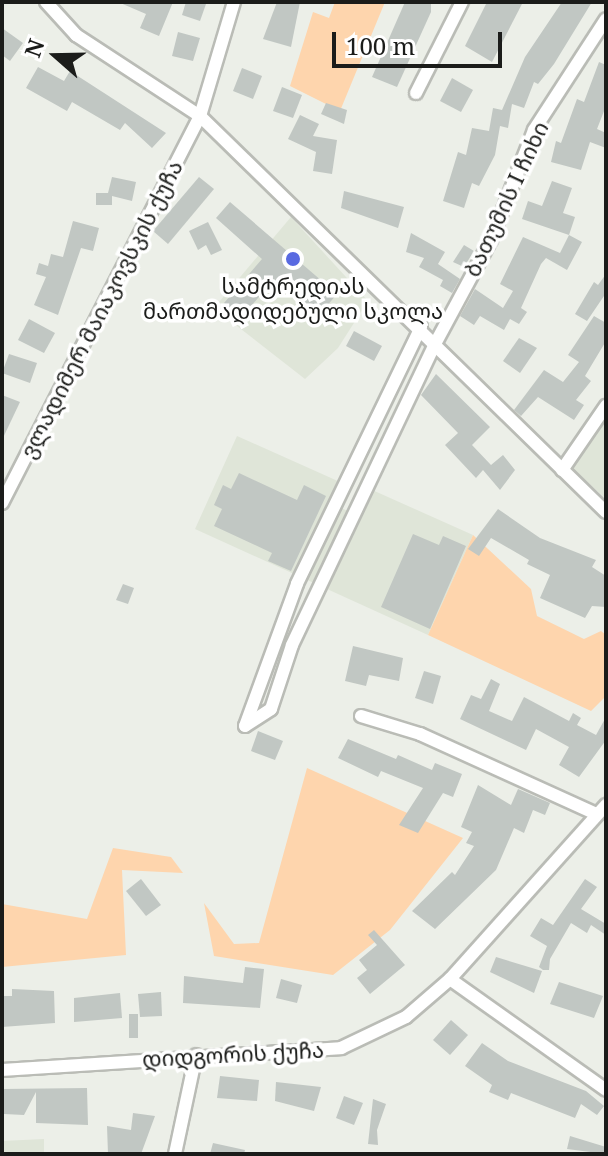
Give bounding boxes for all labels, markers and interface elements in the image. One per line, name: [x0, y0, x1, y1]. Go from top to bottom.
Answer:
north arrow: [16, 16, 96, 96]
scale bar: [336, 16, 506, 66]
text: 100 m: [346, 29, 415, 62]
text: N: [16, 35, 51, 61]
street label: ბათუმის I ჩიხი: [458, 117, 554, 281]
street label: ვლადიმერ მაიაკოვსკის ქუჩა: [14, 156, 188, 462]
marker: სამტრედიას მართმადიდებული სკოლა: [284, 250, 302, 268]
place label: სამტრედიას მართმადიდებული სკოლა: [143, 272, 443, 324]
street label: დიდგორის ქუჩა: [141, 1036, 325, 1072]

